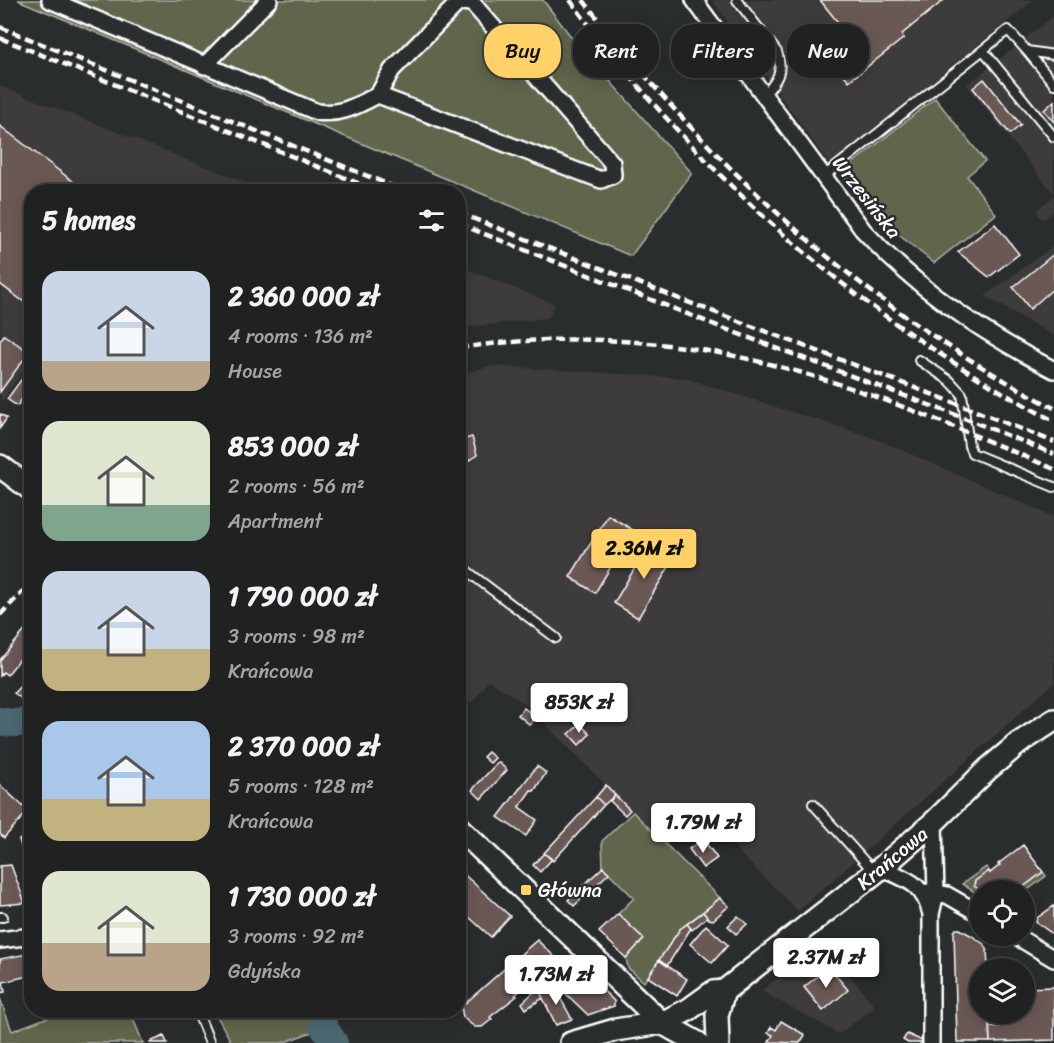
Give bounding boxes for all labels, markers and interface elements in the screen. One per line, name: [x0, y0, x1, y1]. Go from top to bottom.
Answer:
chip: Buy: [484, 24, 561, 78]
chip: Rent: [573, 24, 659, 78]
chip: Filters: [671, 24, 775, 78]
chip: New: [787, 24, 869, 78]
street label: Wrzesińska: [823, 148, 910, 247]
text: 5 homes: [42, 197, 135, 243]
icon: filters: [415, 204, 448, 237]
text: 2 360 000 zł: [228, 273, 379, 319]
icon: home: [90, 295, 162, 367]
text: 4 rooms · 136 m²: [228, 319, 373, 354]
text: House: [228, 354, 282, 389]
text: 853 000 zł: [228, 423, 358, 469]
icon: home: [90, 445, 162, 517]
text: 2 rooms · 56 m²: [228, 469, 365, 504]
text: Apartment: [228, 504, 322, 539]
pin: 2.36M zł: [582, 529, 706, 580]
text: 2.36M zł: [605, 531, 683, 566]
text: 1 790 000 zł: [228, 573, 377, 619]
icon: home: [90, 595, 162, 667]
text: 3 rooms · 98 m²: [228, 619, 365, 654]
text: Krańcowa: [228, 654, 313, 689]
pin: 853K zł: [524, 683, 634, 734]
text: 853K zł: [545, 685, 613, 720]
text: 2 370 000 zł: [228, 723, 379, 769]
icon: home: [90, 745, 162, 817]
text: 5 rooms · 128 m²: [228, 769, 374, 804]
pin: 1.79M zł: [641, 803, 765, 854]
text: Krańcowa: [228, 804, 313, 839]
text: 1.79M zł: [665, 805, 741, 840]
street label: Krańcowa: [848, 818, 936, 899]
text: 1 730 000 zł: [228, 873, 375, 919]
place label: Główna: [538, 873, 602, 908]
map controls: [969, 880, 1035, 1024]
button: locate: [969, 880, 1035, 946]
marker: Główna: [519, 883, 533, 897]
icon: home: [90, 895, 162, 967]
text: 3 rooms · 92 m²: [228, 919, 364, 954]
pin: 2.37M zł: [764, 938, 888, 989]
text: 2.37M zł: [787, 940, 865, 975]
text: Gdyńska: [228, 954, 301, 989]
pin: 1.73M zł: [494, 955, 618, 1006]
text: 1.73M zł: [519, 957, 593, 992]
button: layers: [969, 958, 1035, 1024]

